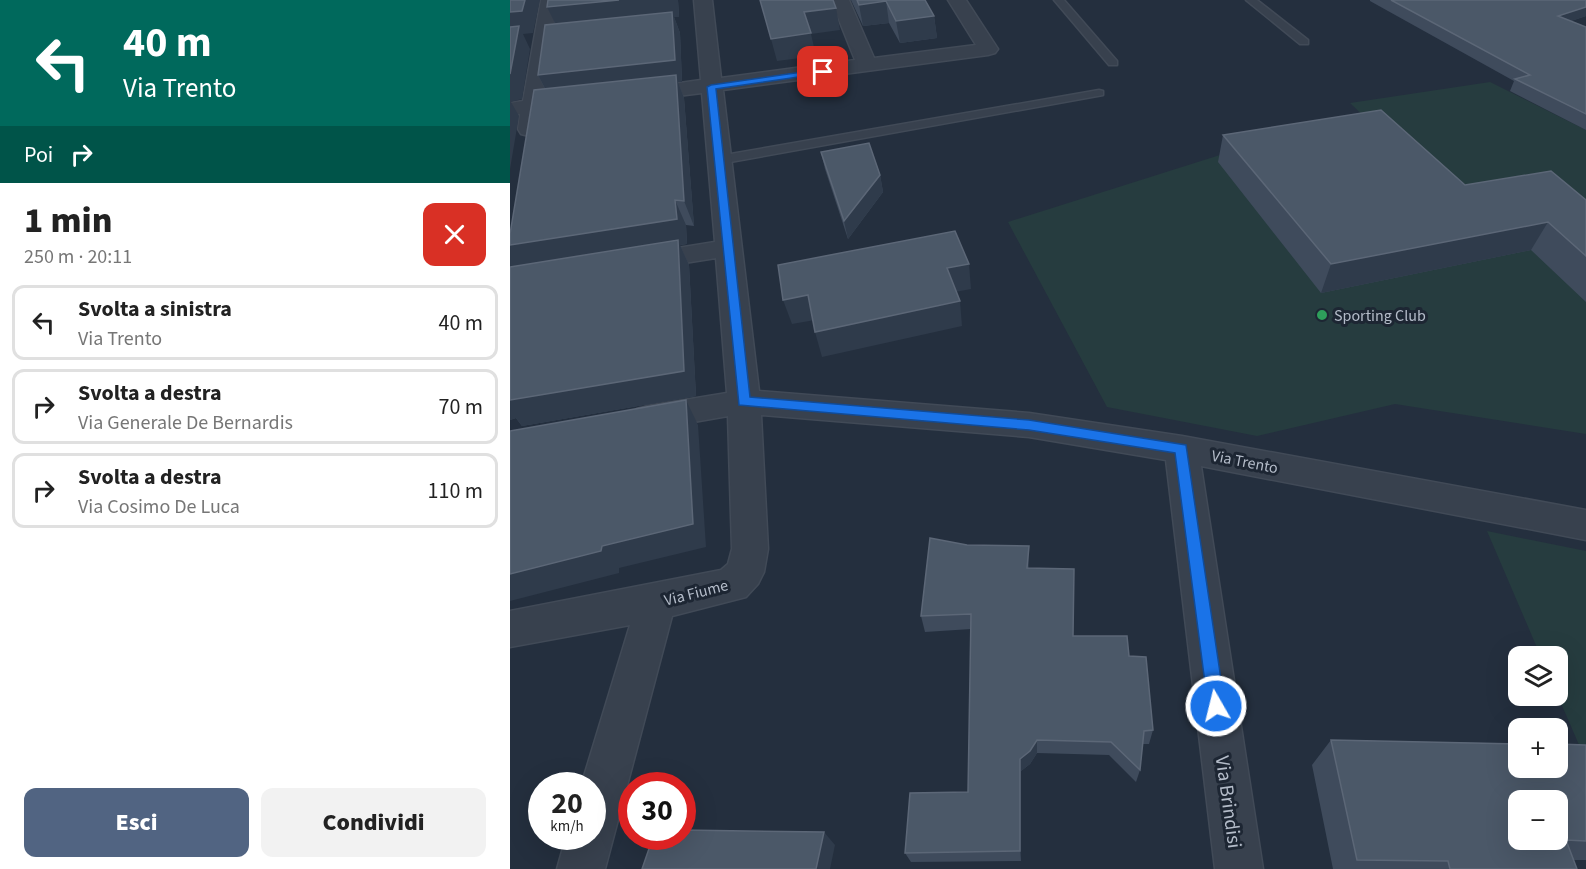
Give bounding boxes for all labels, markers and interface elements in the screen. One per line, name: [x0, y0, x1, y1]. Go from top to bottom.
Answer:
text: 40 m: [123, 13, 212, 73]
icon: left: [24, 24, 102, 102]
pin: [797, 46, 848, 97]
icon: arrive: [806, 55, 839, 88]
text: Via Trento: [123, 69, 236, 108]
icon: right: [65, 138, 98, 171]
text: Poi: [24, 139, 53, 171]
text: 1 min: [24, 195, 112, 246]
button: close: [423, 203, 486, 266]
text: 250 m · 20:11: [24, 243, 132, 271]
text: Svolta a sinistra: [78, 293, 232, 325]
place label: Sporting Club: [1334, 305, 1426, 327]
icon: left: [27, 306, 60, 339]
text: 40 m: [438, 307, 483, 339]
marker: Sporting Club: [1315, 308, 1329, 322]
text: Via Trento: [78, 325, 162, 353]
text: Svolta a destra: [78, 377, 222, 409]
icon: right: [27, 390, 60, 423]
text: 70 m: [438, 391, 483, 423]
text: Via Generale De Bernardis: [78, 409, 293, 437]
street label: Via Trento: [1210, 445, 1280, 479]
text: Svolta a destra: [78, 461, 222, 493]
icon: right: [27, 474, 60, 507]
text: 110 m: [428, 475, 483, 507]
text: Via Cosimo De Luca: [78, 493, 240, 521]
street label: Via Fiume: [662, 574, 731, 612]
map controls: [1508, 646, 1568, 850]
button: layers: [1508, 646, 1568, 706]
position arrow: [1184, 674, 1248, 738]
button: +: [1508, 718, 1568, 778]
street label: Via Brindisi: [1208, 754, 1248, 850]
speed limit sign: 30: [618, 772, 696, 850]
text: 20: [551, 782, 583, 825]
button: Esci: [24, 788, 249, 857]
button: Condividi: [261, 788, 486, 857]
button: −: [1508, 790, 1568, 850]
text: km/h: [550, 816, 584, 837]

